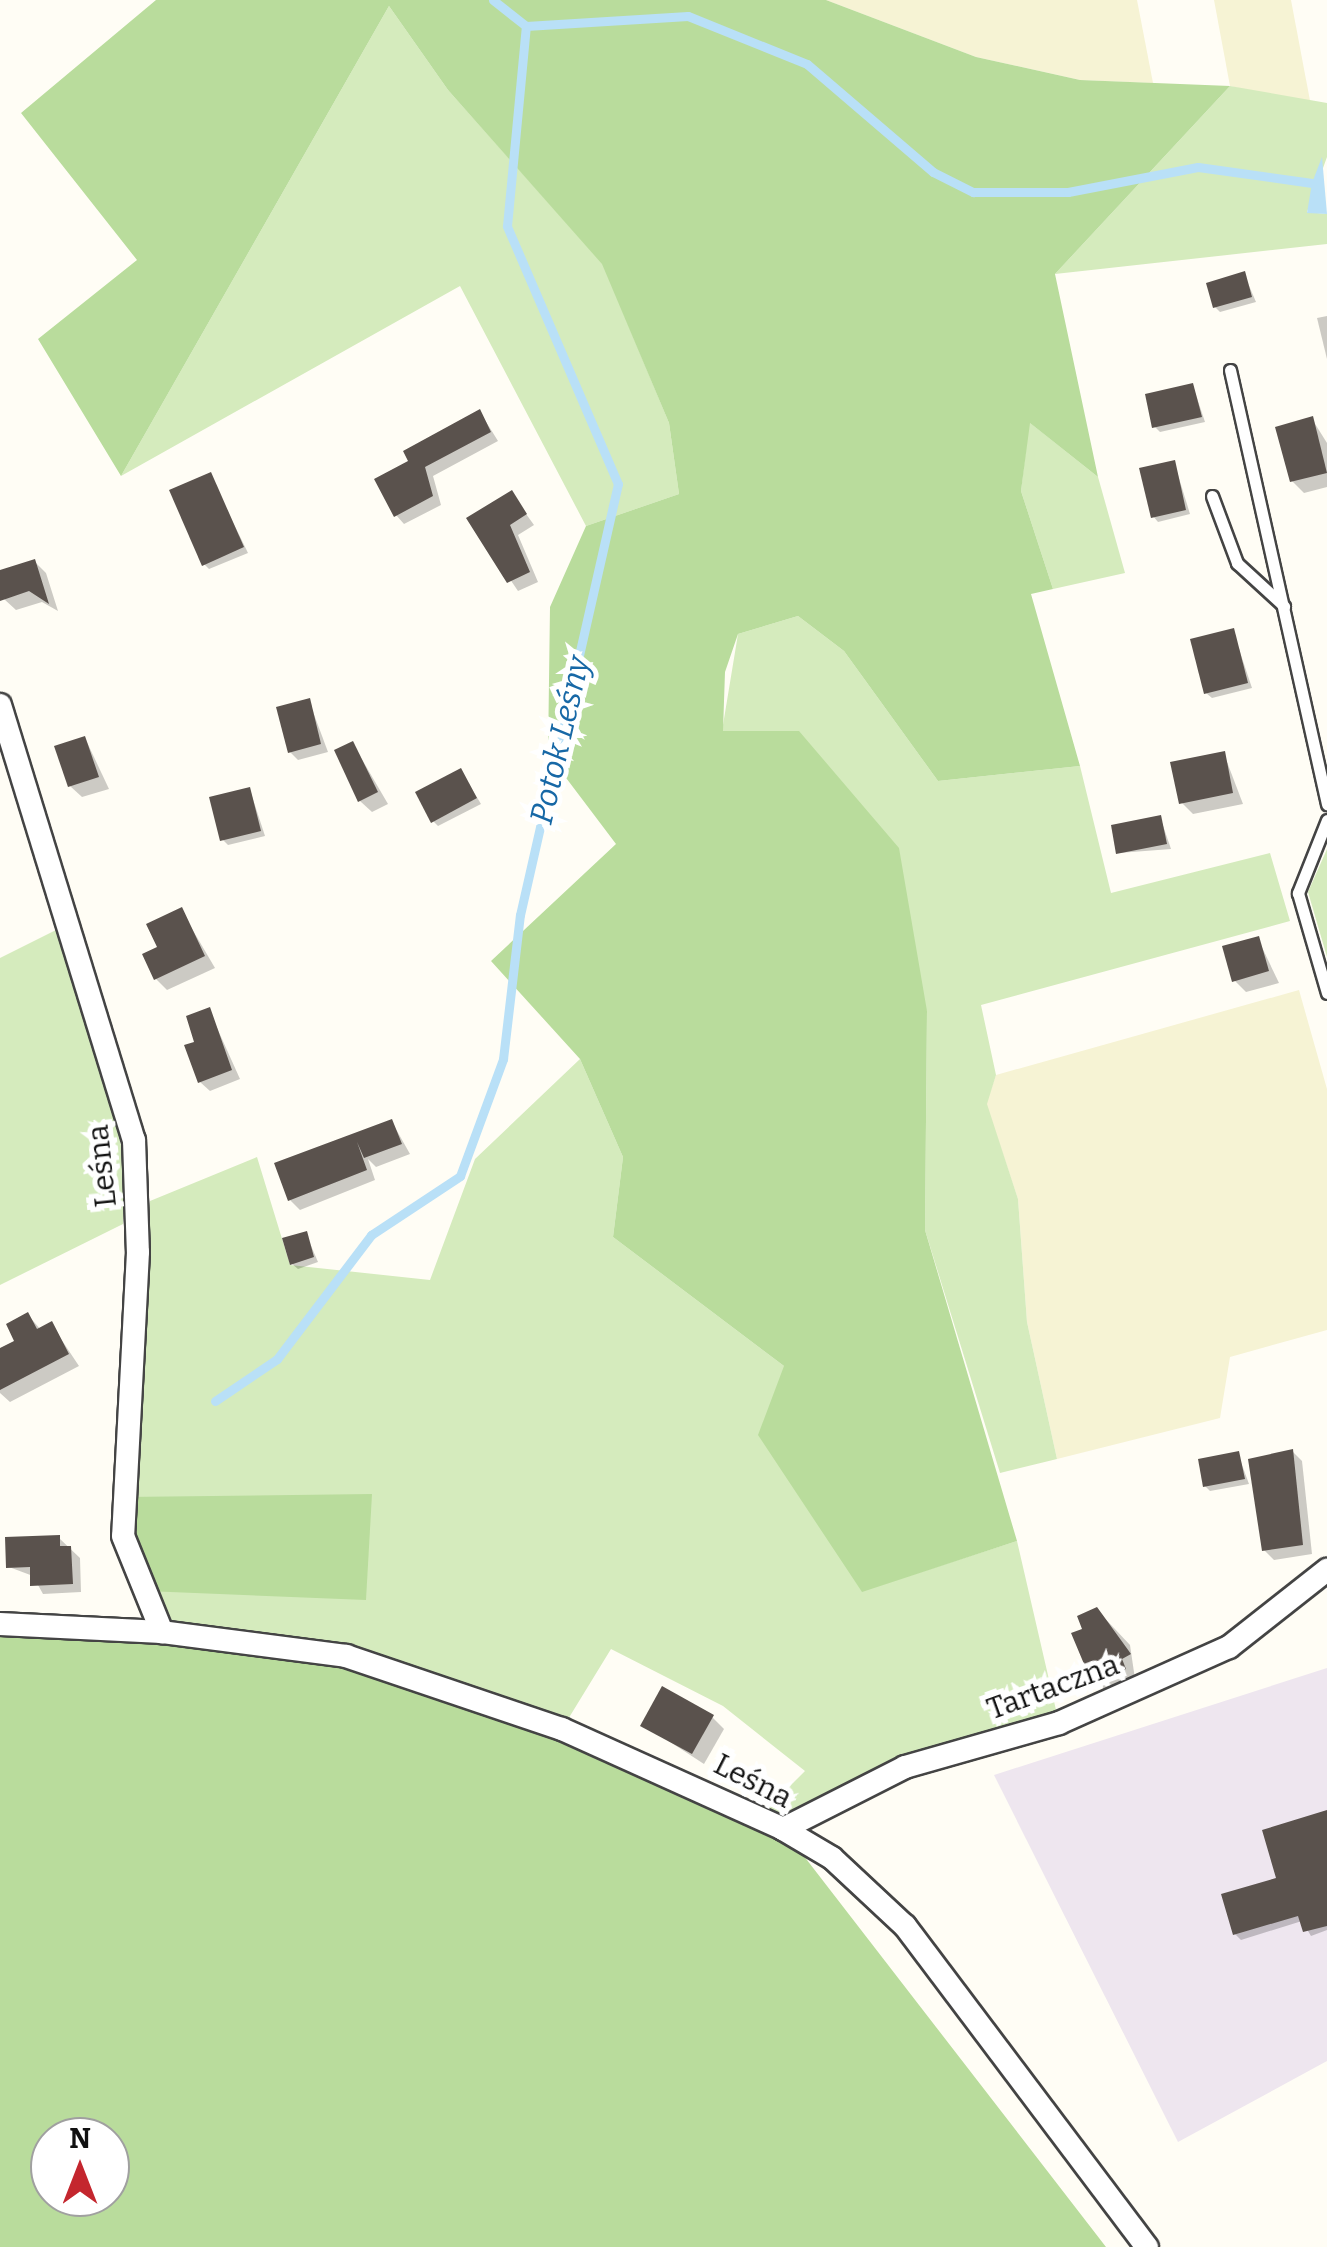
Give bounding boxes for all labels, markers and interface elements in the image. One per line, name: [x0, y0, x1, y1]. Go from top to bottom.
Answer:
water label: Potok Leśny: [522, 652, 598, 828]
street label: Leśna: [80, 1123, 124, 1209]
street label: Tartaczna: [982, 1647, 1124, 1727]
street label: Leśna: [708, 1746, 798, 1816]
north arrow: [30, 2117, 130, 2217]
text: N: [69, 2122, 91, 2155]

